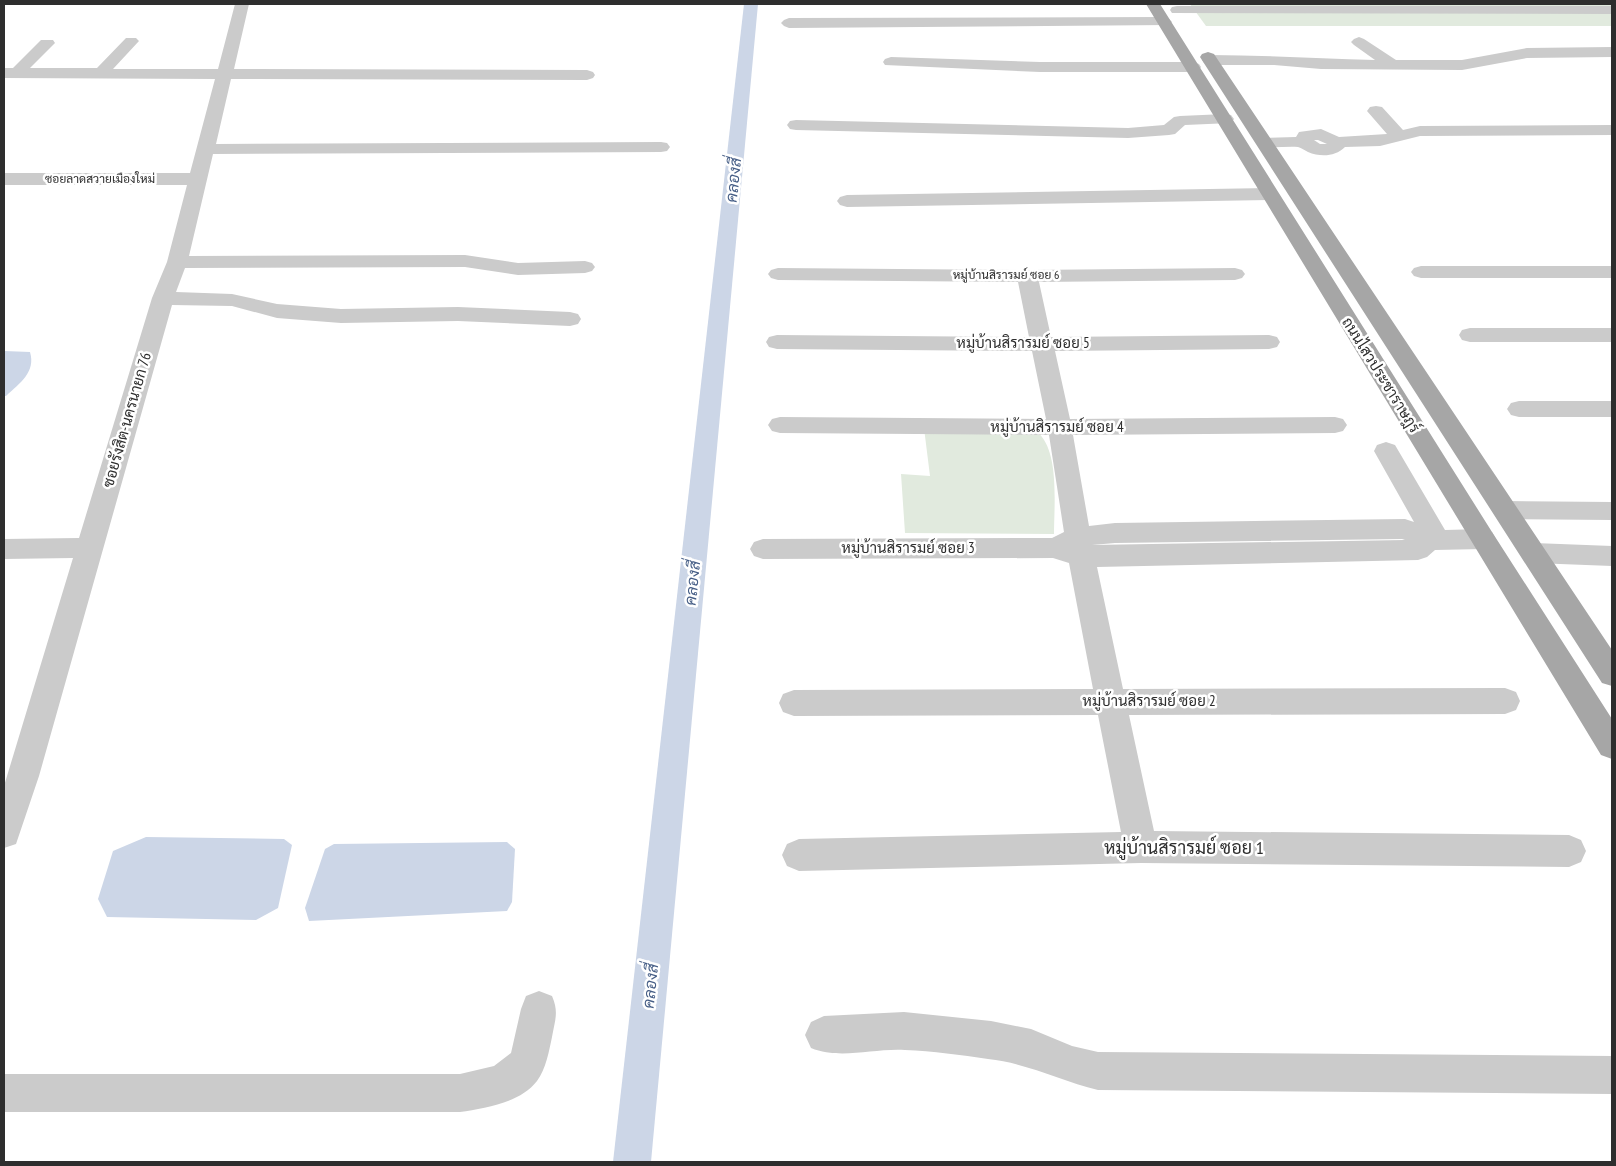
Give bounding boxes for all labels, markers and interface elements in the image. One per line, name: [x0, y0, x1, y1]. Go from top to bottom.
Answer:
water label: คลองสี่: [717, 154, 745, 203]
street label: ซอยลาดสวายเมืองใหม่: [45, 171, 155, 186]
street label: หมู่บ้านสิรารมย์ ซอย 6: [953, 267, 1059, 283]
street label: ถนนไสวประชาราษฎร์: [1337, 313, 1425, 437]
street label: หมู่บ้านสิรารมย์ ซอย 5: [956, 333, 1090, 353]
street label: ซอยรังสิต-นครนายก 76: [98, 350, 155, 490]
street label: หมู่บ้านสิรารมย์ ซอย 4: [990, 417, 1124, 437]
street label: หมู่บ้านสิรารมย์ ซอย 3: [841, 538, 975, 558]
water label: คลองสี่: [676, 557, 704, 606]
street label: หมู่บ้านสิรารมย์ ซอย 2: [1082, 691, 1216, 711]
street label: หมู่บ้านสิรารมย์ ซอย 1: [1104, 835, 1264, 861]
water label: คลองสี่: [634, 960, 662, 1009]

